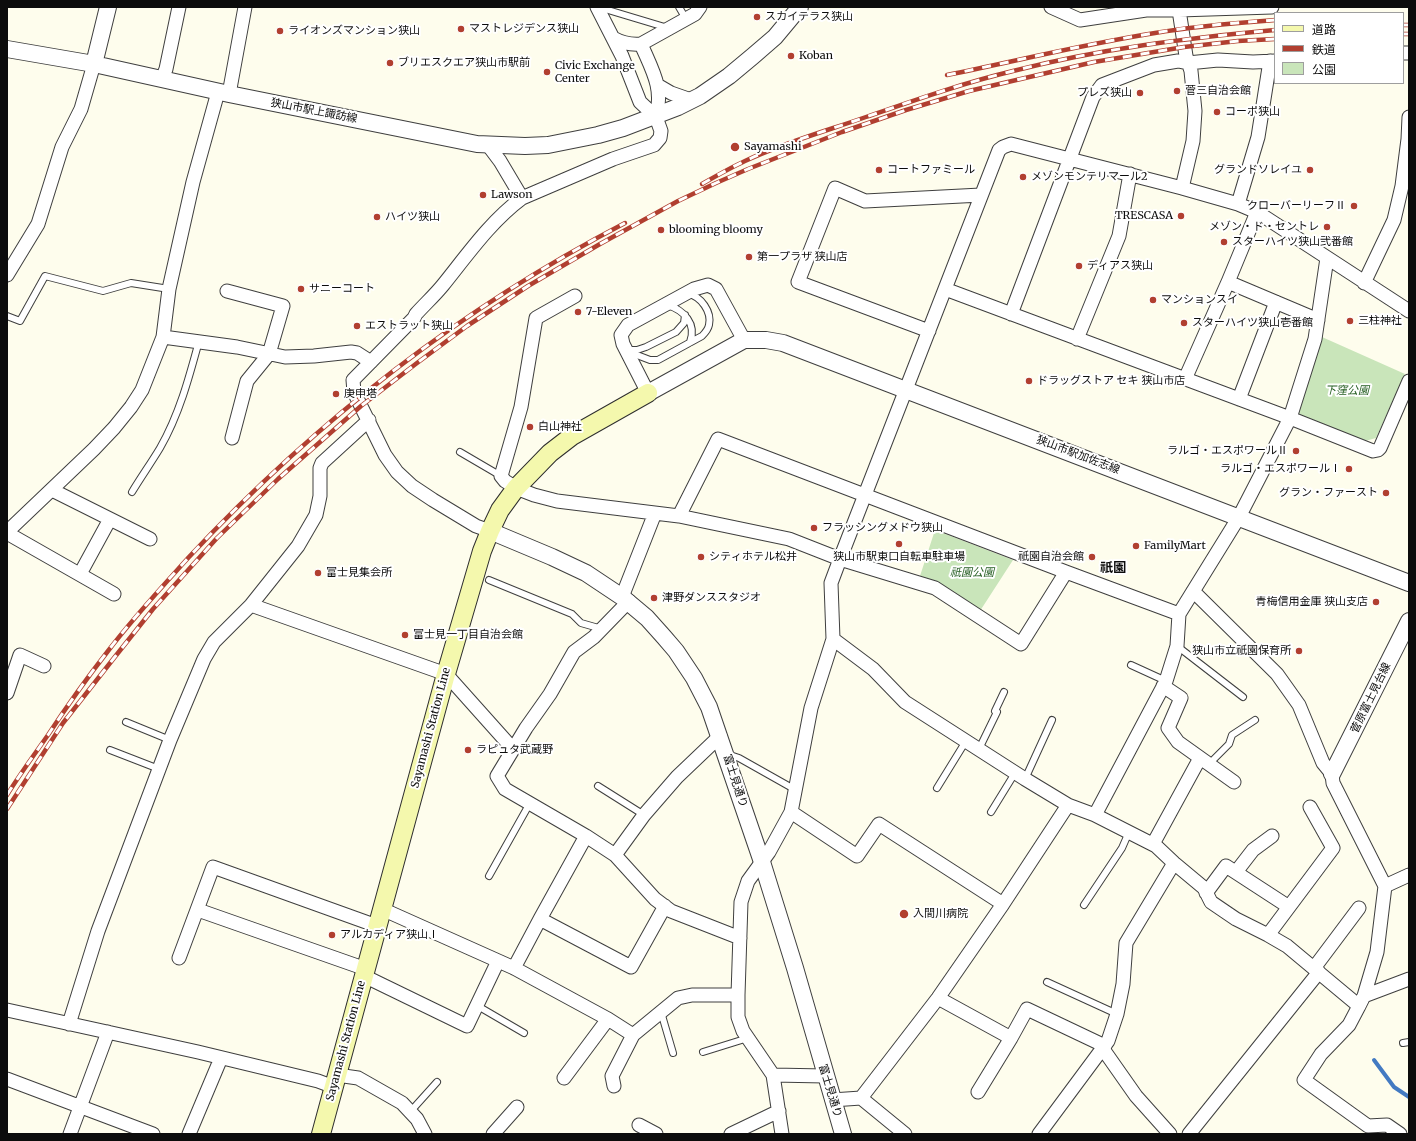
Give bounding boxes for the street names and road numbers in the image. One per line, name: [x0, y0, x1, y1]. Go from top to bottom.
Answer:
street label: 狭山市駅上諏訪線: [270, 96, 358, 126]
street label: 狭山市駅加佐志線: [1035, 433, 1121, 477]
street label: 菅原富士見台線: [1348, 661, 1394, 735]
street label: Sayamashi Station Line: [409, 666, 453, 790]
street label: 富士見通り: [720, 753, 750, 809]
street label: Sayamashi Station Line: [324, 979, 368, 1103]
street label: 富士見通り: [816, 1063, 844, 1119]

